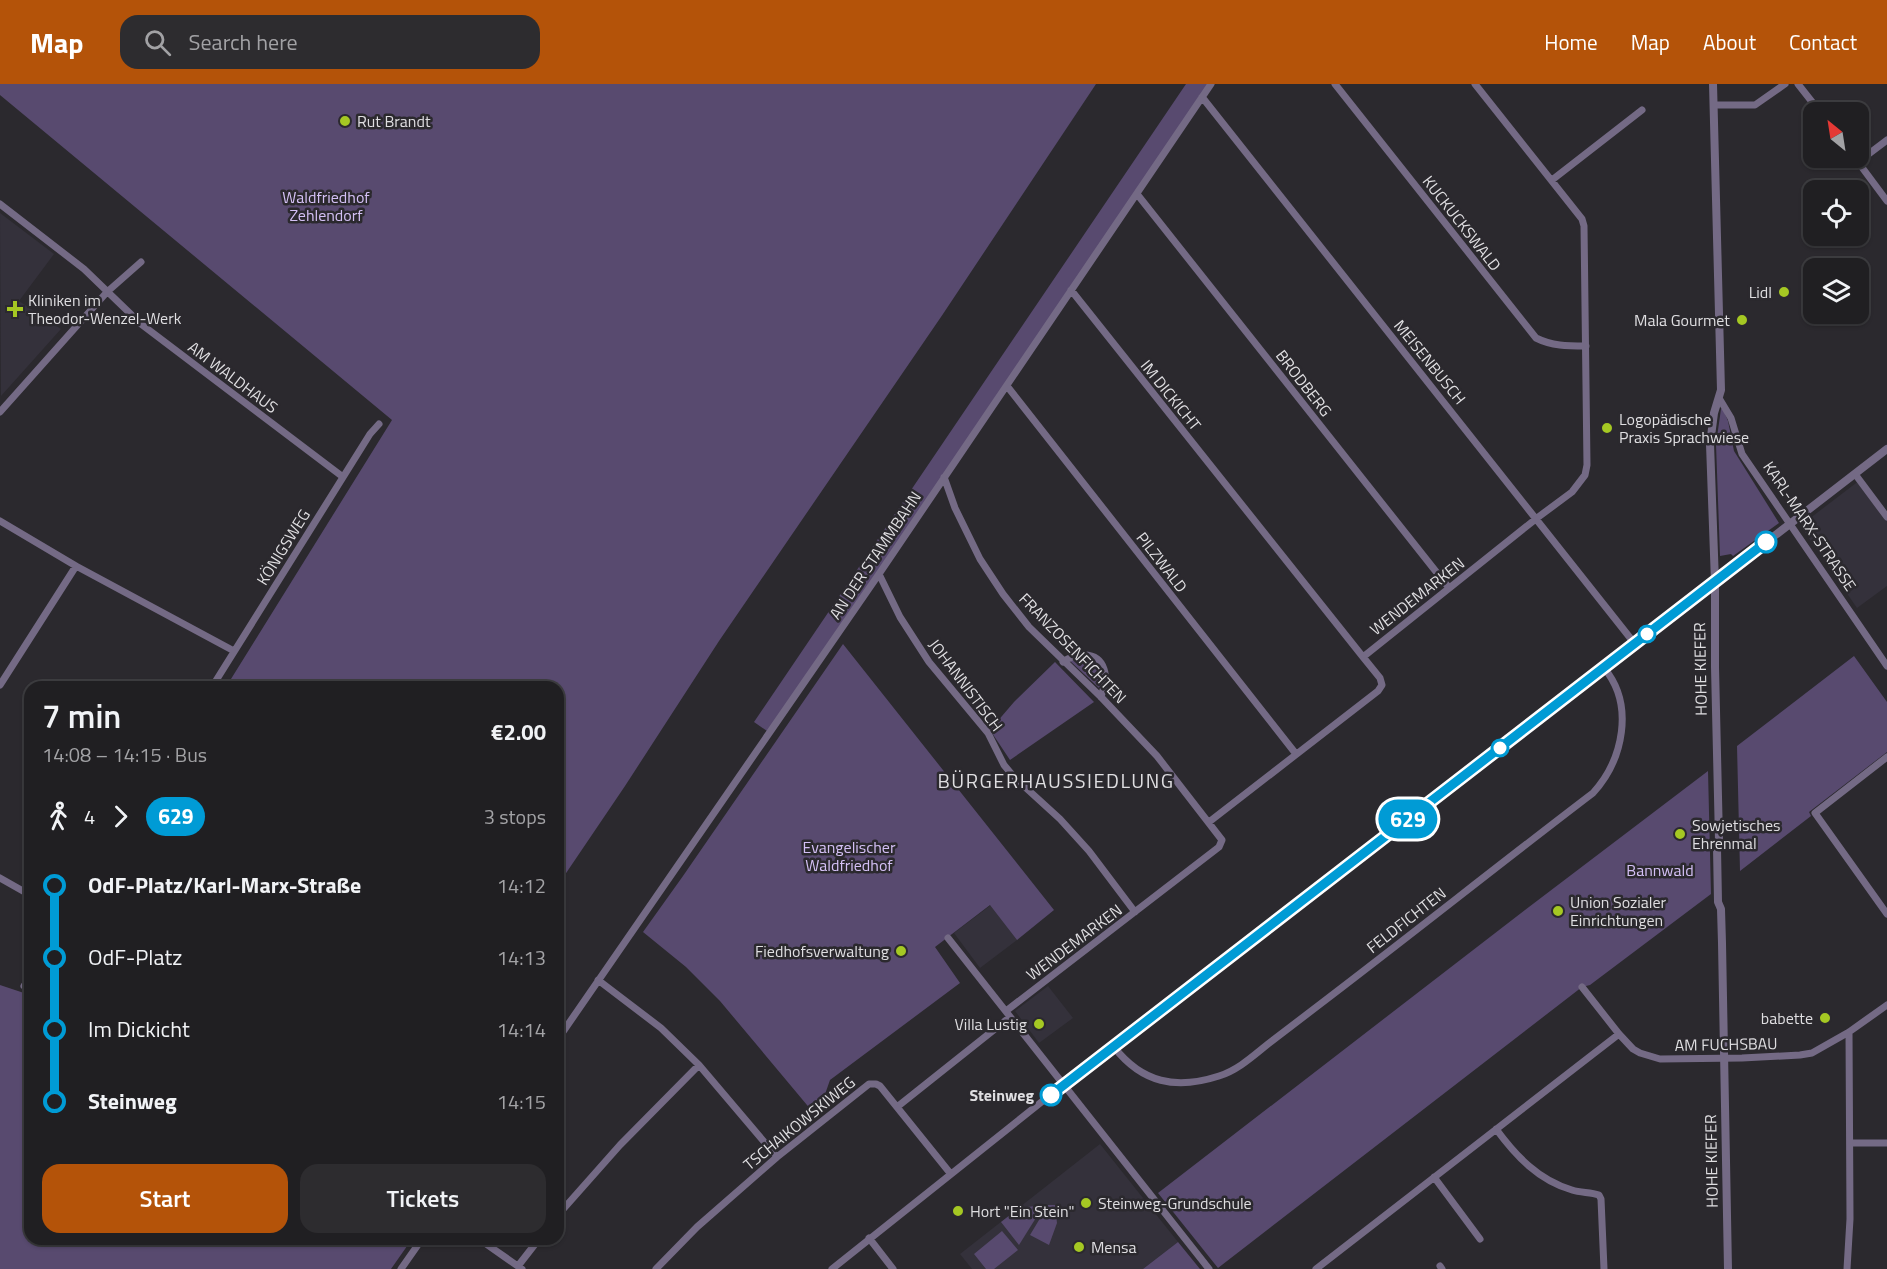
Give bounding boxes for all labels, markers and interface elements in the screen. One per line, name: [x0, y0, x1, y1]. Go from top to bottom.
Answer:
search box: [120, 15, 540, 69]
text: Map: [30, 21, 84, 64]
text: Search here: [189, 25, 298, 59]
icon: search: [141, 26, 174, 59]
text: Home: [1544, 26, 1598, 58]
text: Map: [1631, 26, 1670, 58]
text: About: [1703, 26, 1756, 58]
text: Contact: [1789, 26, 1857, 58]
north arrow: [1803, 102, 1869, 168]
map controls: [1803, 102, 1869, 324]
place label: Rut Brandt: [357, 109, 431, 133]
marker: Rut Brandt: [338, 114, 352, 128]
street label: KUCKUCKSWALD: [1417, 170, 1507, 276]
button: locate: [1803, 180, 1869, 246]
park label: Waldfriedhof Zehlendorf: [282, 185, 370, 227]
button: layers: [1803, 258, 1869, 324]
place label: Lidl: [1749, 280, 1772, 304]
marker: Lidl: [1777, 285, 1791, 299]
place label: Kliniken im Theodor-Wenzel-Werk: [28, 288, 182, 330]
marker: Kliniken im Theodor-Wenzel-Werk: [6, 300, 24, 318]
place label: Mala Gourmet: [1634, 308, 1730, 332]
marker: Mala Gourmet: [1735, 313, 1749, 327]
street label: MEISENBUSCH: [1388, 314, 1472, 410]
street label: AM WALDHAUS: [183, 335, 283, 419]
street label: BRODBERG: [1270, 344, 1338, 422]
street label: IM DICKICHT: [1135, 354, 1207, 436]
place label: Logopädische Praxis Sprachwiese: [1619, 407, 1749, 449]
marker: Logopädische Praxis Sprachwiese: [1600, 421, 1614, 435]
street label: KARL-MARX-STRASSE: [1758, 456, 1863, 596]
street label: AN DER STAMMBAHN: [823, 486, 927, 624]
street label: KÖNIGSWEG: [250, 504, 316, 590]
street label: PILZWALD: [1131, 527, 1193, 597]
unlabelled marker: [1755, 531, 1777, 553]
street label: WENDEMARKEN: [1364, 551, 1470, 641]
street label: FRANZOSENFICHTEN: [1014, 587, 1132, 709]
street label: HOHE KIEFER: [1687, 622, 1713, 716]
unlabelled marker: [1638, 625, 1656, 643]
street label: JOHANNISTISCH: [923, 634, 1009, 736]
text: 7 min: [42, 691, 121, 741]
text: €2.00: [491, 715, 546, 749]
text: 14:08 – 14:15 · Bus: [42, 739, 207, 770]
unlabelled marker: [1491, 739, 1509, 757]
district label: BÜRGERHAUSSIEDLUNG: [938, 765, 1174, 796]
icon: walk: [42, 800, 75, 833]
icon: forward: [104, 800, 137, 833]
text: 629: [158, 800, 193, 832]
line badge: 629: [1374, 800, 1442, 838]
text: 4: [84, 801, 95, 832]
text: 3 stops: [484, 801, 546, 832]
text: 629: [1390, 803, 1426, 835]
place label: Sowjetisches Ehrenmal: [1692, 813, 1780, 855]
marker: Sowjetisches Ehrenmal: [1673, 827, 1687, 841]
park label: Evangelischer Waldfriedhof: [803, 835, 896, 877]
park label: Bannwald: [1626, 858, 1694, 882]
text: OdF-Platz/Karl-Marx-Straße: [88, 868, 361, 902]
text: 14:12: [497, 870, 546, 901]
street label: FELDFICHTEN: [1361, 881, 1451, 959]
place label: Union Sozialer Einrichtungen: [1570, 890, 1667, 932]
street label: WENDEMARKEN: [1021, 898, 1127, 986]
marker: Union Sozialer Einrichtungen: [1551, 904, 1565, 918]
place label: Fiedhofsverwaltung: [755, 939, 889, 963]
text: OdF-Platz: [88, 940, 182, 974]
text: 14:13: [497, 942, 546, 973]
marker: Fiedhofsverwaltung: [894, 944, 908, 958]
place label: babette: [1761, 1006, 1813, 1030]
marker: babette: [1818, 1011, 1832, 1025]
text: Im Dickicht: [88, 1012, 190, 1046]
place label: Villa Lustig: [954, 1012, 1027, 1036]
text: 14:14: [497, 1014, 546, 1045]
marker: Villa Lustig: [1032, 1017, 1046, 1031]
street label: AM FUCHSBAU: [1674, 1031, 1778, 1057]
street label: TSCHAIKOWSKIWEG: [738, 1070, 860, 1176]
place label: Steinweg: [969, 1083, 1034, 1107]
text: Steinweg: [88, 1084, 177, 1118]
marker: Steinweg: [1040, 1084, 1062, 1106]
text: 14:15: [497, 1086, 546, 1117]
street label: HOHE KIEFER: [1698, 1114, 1724, 1208]
button: Start: [42, 1164, 288, 1233]
button: Tickets: [300, 1164, 546, 1233]
place label: Steinweg-Grundschule: [1098, 1191, 1252, 1215]
marker: Steinweg-Grundschule: [1079, 1196, 1093, 1210]
place label: Hort "Ein Stein": [970, 1199, 1074, 1223]
marker: Hort "Ein Stein": [951, 1204, 965, 1218]
place label: Mensa: [1091, 1235, 1137, 1259]
marker: Mensa: [1072, 1240, 1086, 1254]

